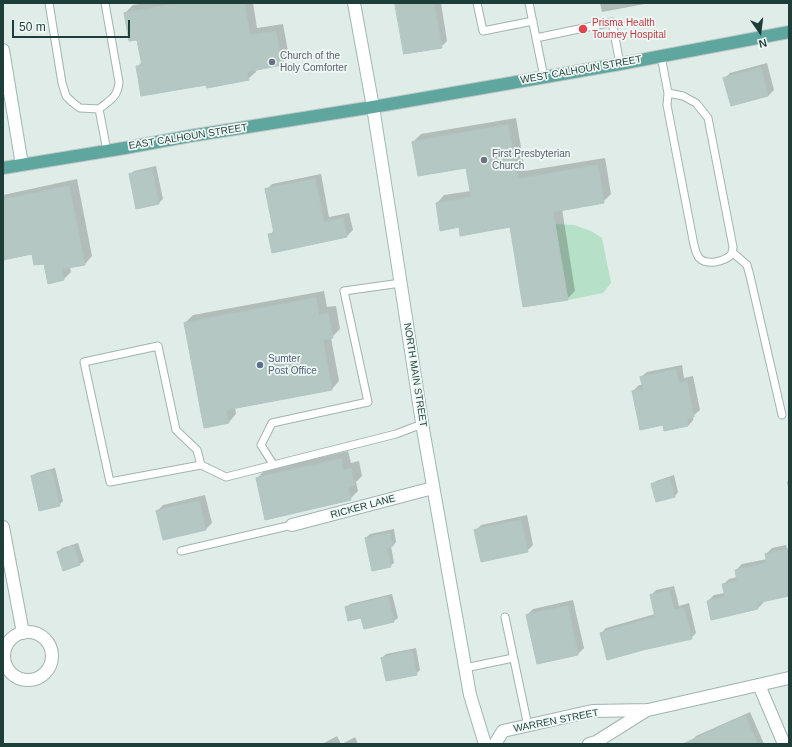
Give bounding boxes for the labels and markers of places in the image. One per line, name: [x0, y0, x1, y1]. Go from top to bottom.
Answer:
place label: Prisma Health Toumey Hospital: [592, 17, 666, 40]
marker: Prisma Health Toumey Hospital: [577, 23, 589, 35]
place label: Church of the Holy Comforter: [280, 50, 347, 74]
marker: Church of the Holy Comforter: [267, 57, 277, 67]
place label: First Presbyterian Church: [492, 148, 570, 172]
marker: First Presbyterian Church: [479, 155, 489, 165]
place label: Sumter Post Office: [268, 353, 317, 376]
marker: Sumter Post Office: [255, 360, 265, 370]

